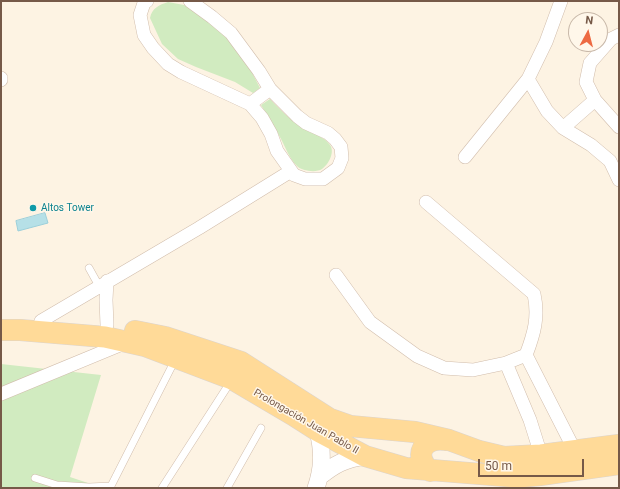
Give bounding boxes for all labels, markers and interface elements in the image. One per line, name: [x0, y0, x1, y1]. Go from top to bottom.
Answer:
north arrow: [568, 12, 608, 52]
text: N: [585, 14, 594, 28]
place label: Altos Tower: [41, 202, 94, 214]
marker: Altos Tower: [28, 203, 38, 213]
street label: Prolongación Juan Pablo II: [251, 387, 361, 457]
scale bar: [480, 451, 586, 477]
text: 50 m: [485, 459, 512, 473]

